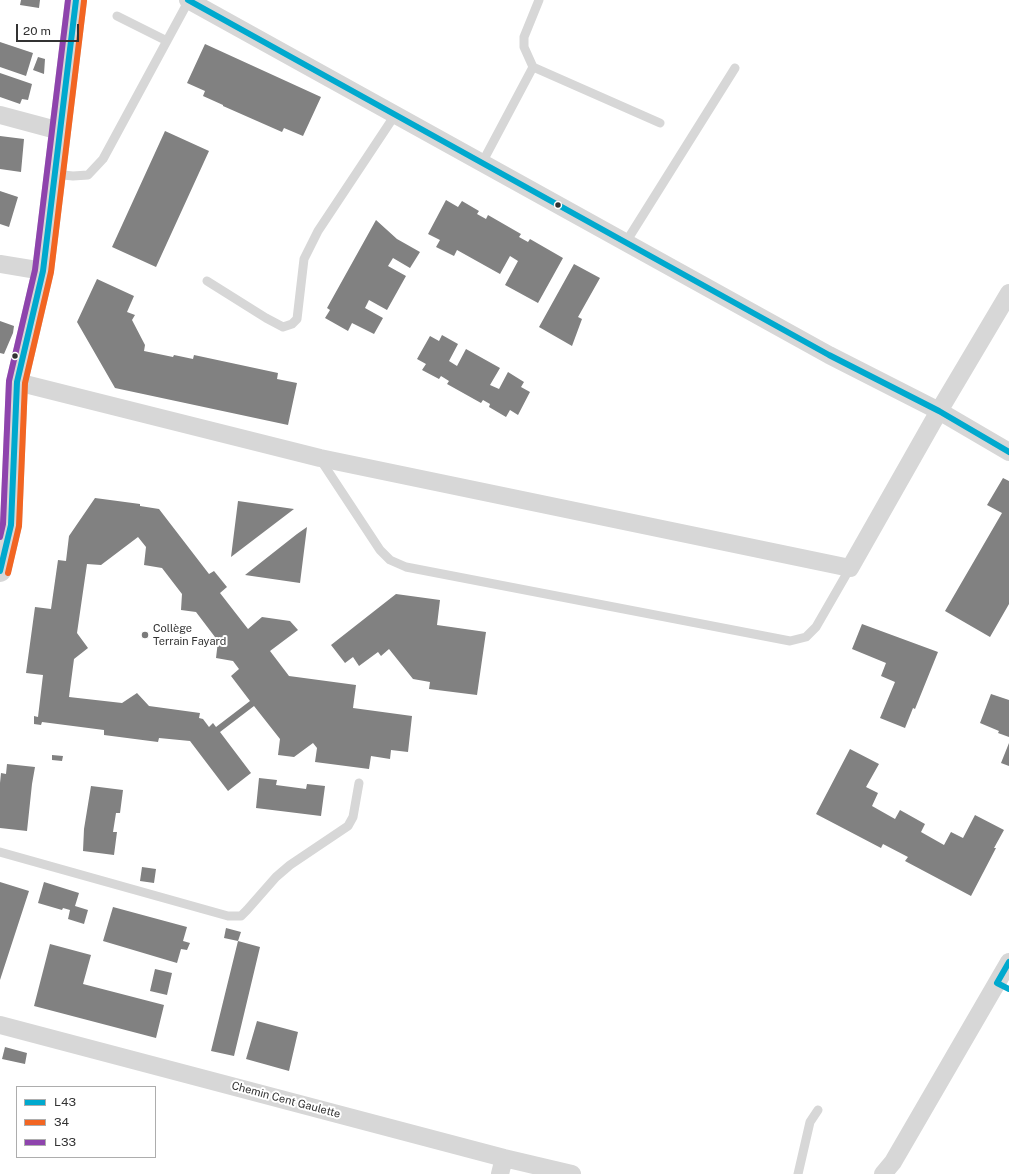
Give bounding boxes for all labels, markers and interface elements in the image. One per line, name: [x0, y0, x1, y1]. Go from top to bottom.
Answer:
scale bar: [18, 16, 81, 42]
text: 20 m: [23, 24, 51, 38]
unlabelled marker: [553, 200, 563, 210]
unlabelled marker: [10, 351, 20, 361]
place label: Collège Terrain Fayard: [153, 622, 226, 648]
marker: Collège Terrain Fayard: [140, 630, 150, 640]
street label: Chemin Cent Gaulette: [230, 1079, 342, 1121]
legend: [16, 1086, 156, 1158]
text: L43: [54, 1095, 76, 1109]
text: 34: [54, 1115, 69, 1129]
text: L33: [54, 1135, 76, 1149]

